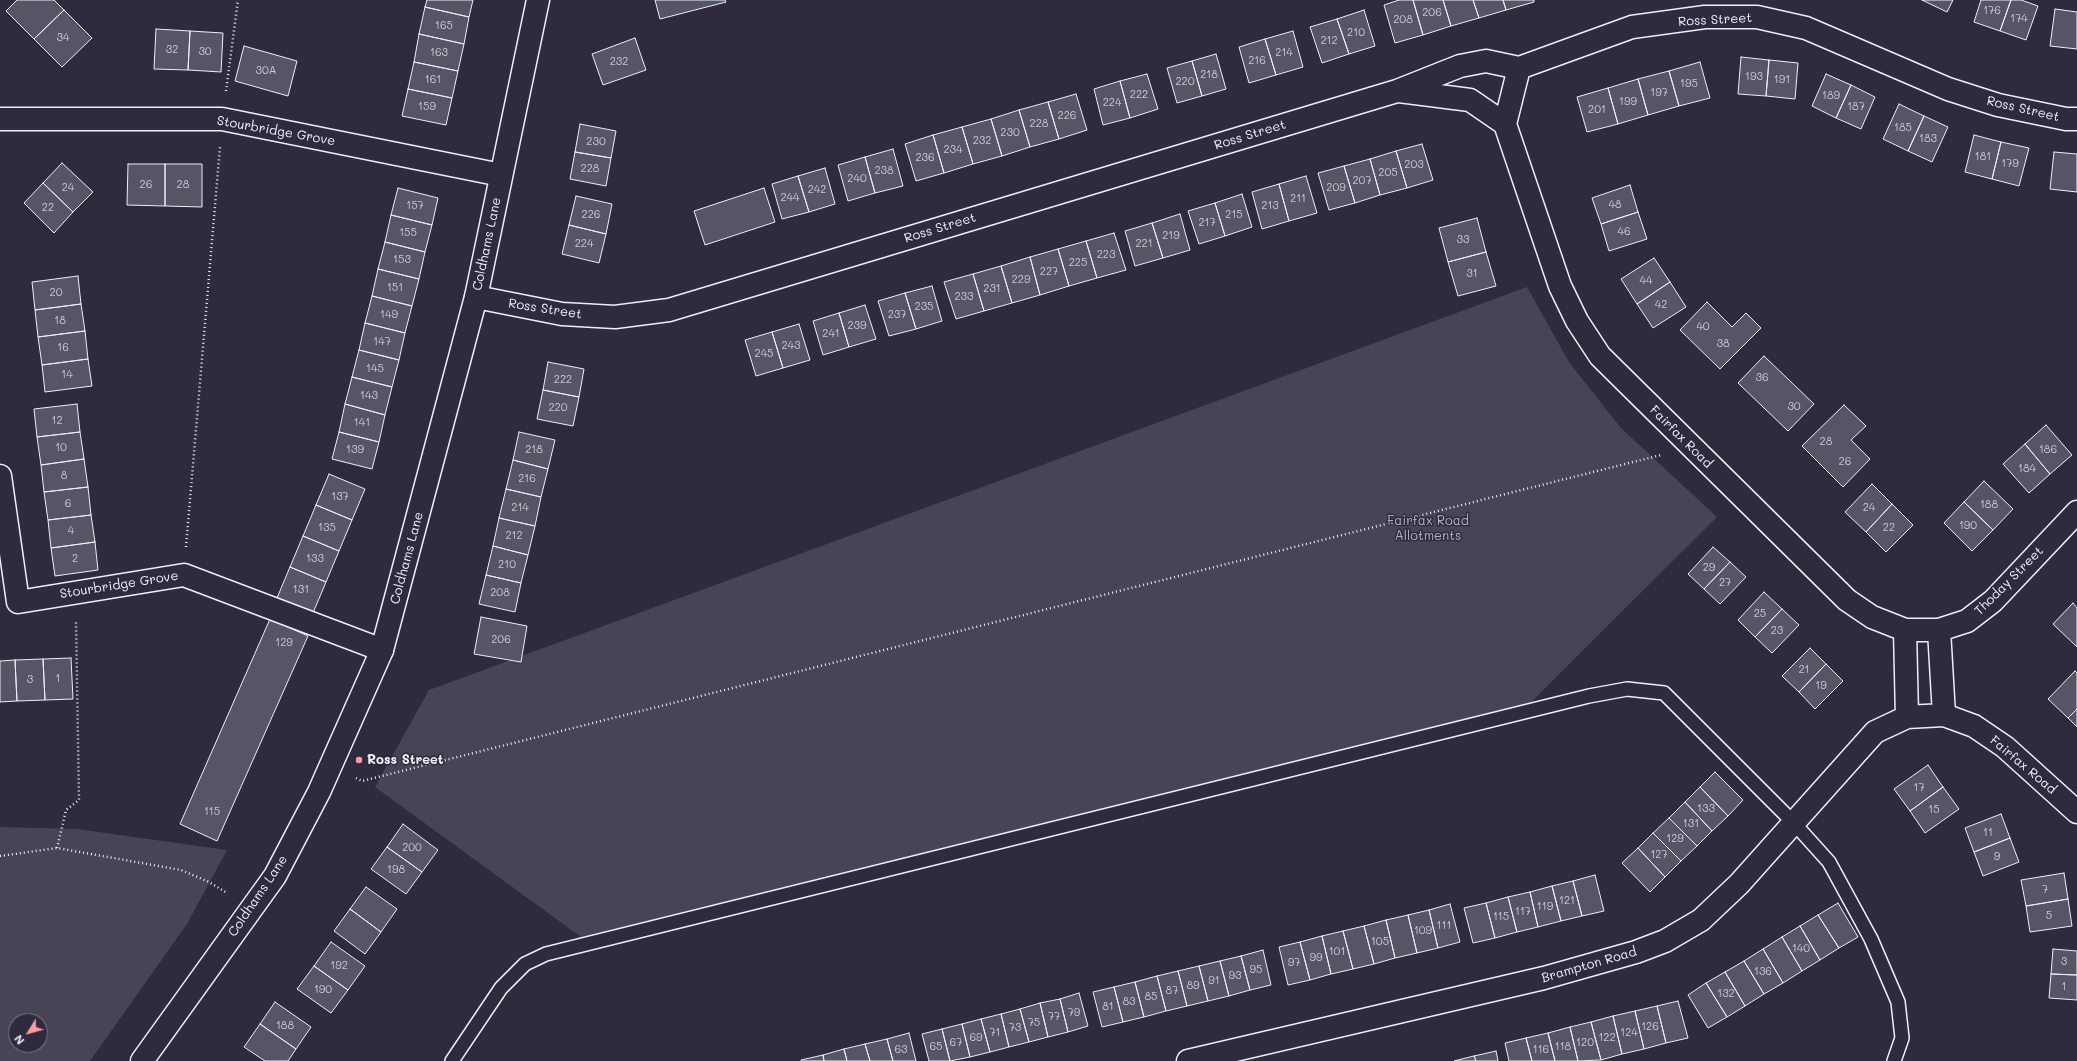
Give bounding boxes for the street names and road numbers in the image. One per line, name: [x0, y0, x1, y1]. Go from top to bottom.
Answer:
street label: Ross Street: [1678, 10, 1752, 30]
street label: Ross Street: [1985, 93, 2061, 125]
street label: Stourbridge Grove: [216, 113, 336, 149]
street label: Ross Street: [1212, 117, 1288, 153]
street label: Coldhams Lane: [469, 196, 505, 292]
street label: Ross Street: [902, 210, 978, 246]
street label: Ross Street: [507, 295, 583, 323]
street label: Fairfax Road: [1646, 402, 1716, 472]
street label: Coldhams Lane: [387, 510, 427, 606]
street label: Thoday Street: [1971, 543, 2047, 619]
street label: Stourbridge Grove: [59, 568, 179, 602]
street label: Fairfax Road: [1987, 733, 2059, 797]
street label: Coldhams Lane: [225, 852, 291, 940]
street label: Brampton Road: [1540, 944, 1638, 986]

